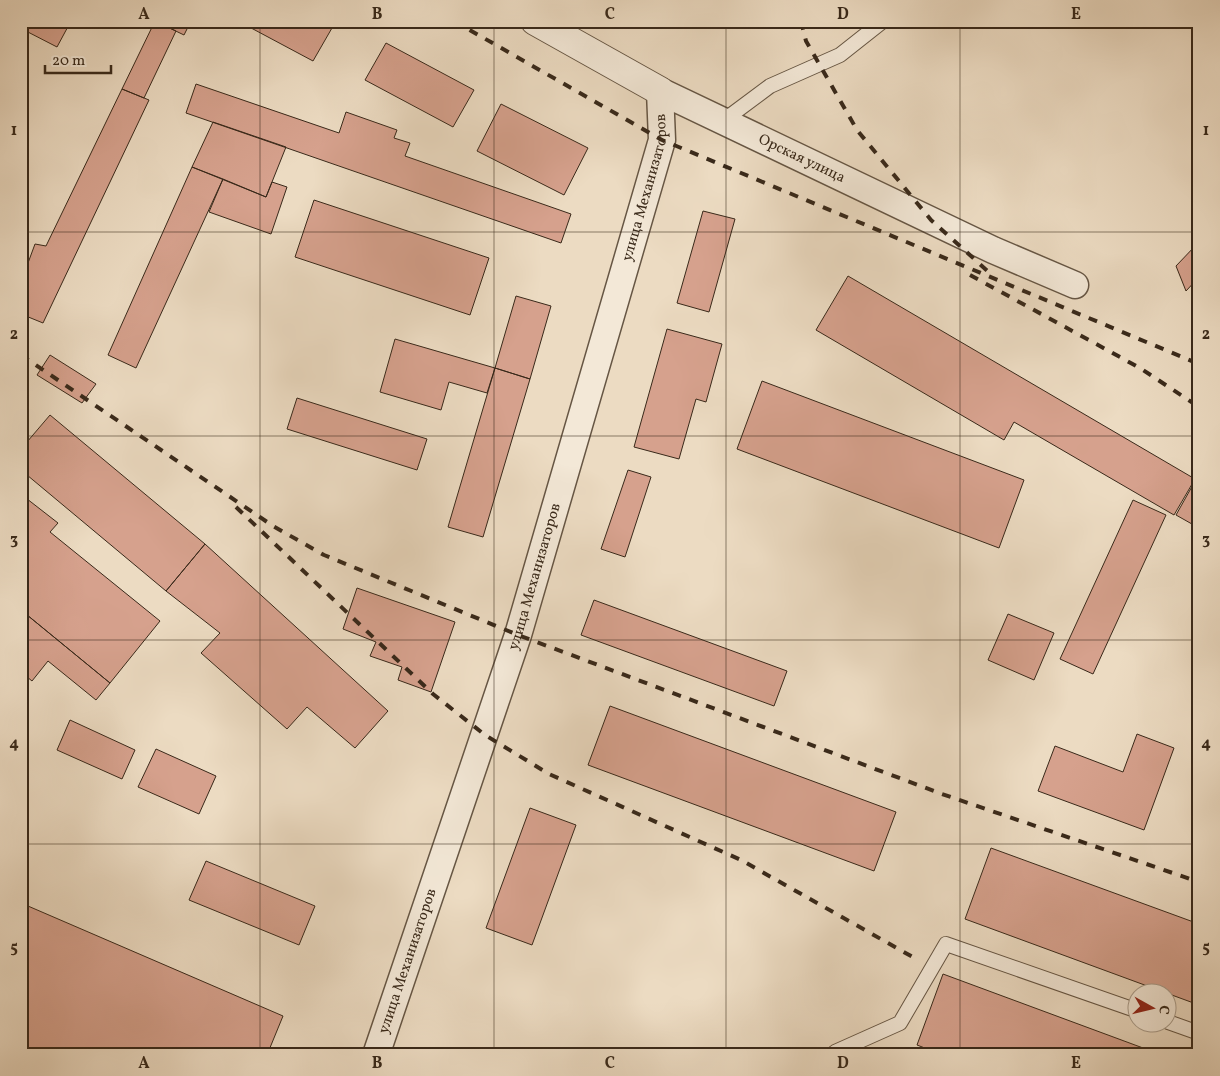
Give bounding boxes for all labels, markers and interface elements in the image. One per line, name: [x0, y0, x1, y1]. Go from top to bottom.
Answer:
text: A: [138, 4, 150, 26]
text: B: [372, 4, 383, 26]
text: C: [605, 4, 615, 26]
text: D: [837, 4, 849, 26]
text: E: [1071, 4, 1081, 26]
scale bar: [45, 42, 111, 74]
text: 20 m: [52, 51, 85, 72]
street label: улица Механизаторов: [617, 113, 673, 264]
text: 1: [11, 120, 17, 142]
text: 1: [1203, 120, 1209, 142]
street label: Орская улица: [755, 129, 849, 188]
text: 2: [10, 324, 18, 346]
text: 2: [1202, 324, 1210, 346]
street label: улица Механизаторов: [503, 501, 566, 653]
text: 3: [10, 529, 18, 551]
text: 3: [1202, 529, 1210, 551]
text: 4: [9, 733, 19, 755]
text: 4: [1201, 733, 1211, 755]
street label: улица Механизаторов: [373, 886, 442, 1037]
text: 5: [10, 937, 18, 959]
text: 5: [1202, 937, 1210, 959]
north arrow: [1128, 984, 1178, 1034]
text: С: [1153, 1004, 1173, 1015]
text: A: [138, 1053, 150, 1075]
text: B: [372, 1053, 383, 1075]
text: C: [605, 1053, 615, 1075]
text: D: [837, 1053, 849, 1075]
text: E: [1071, 1053, 1081, 1075]

